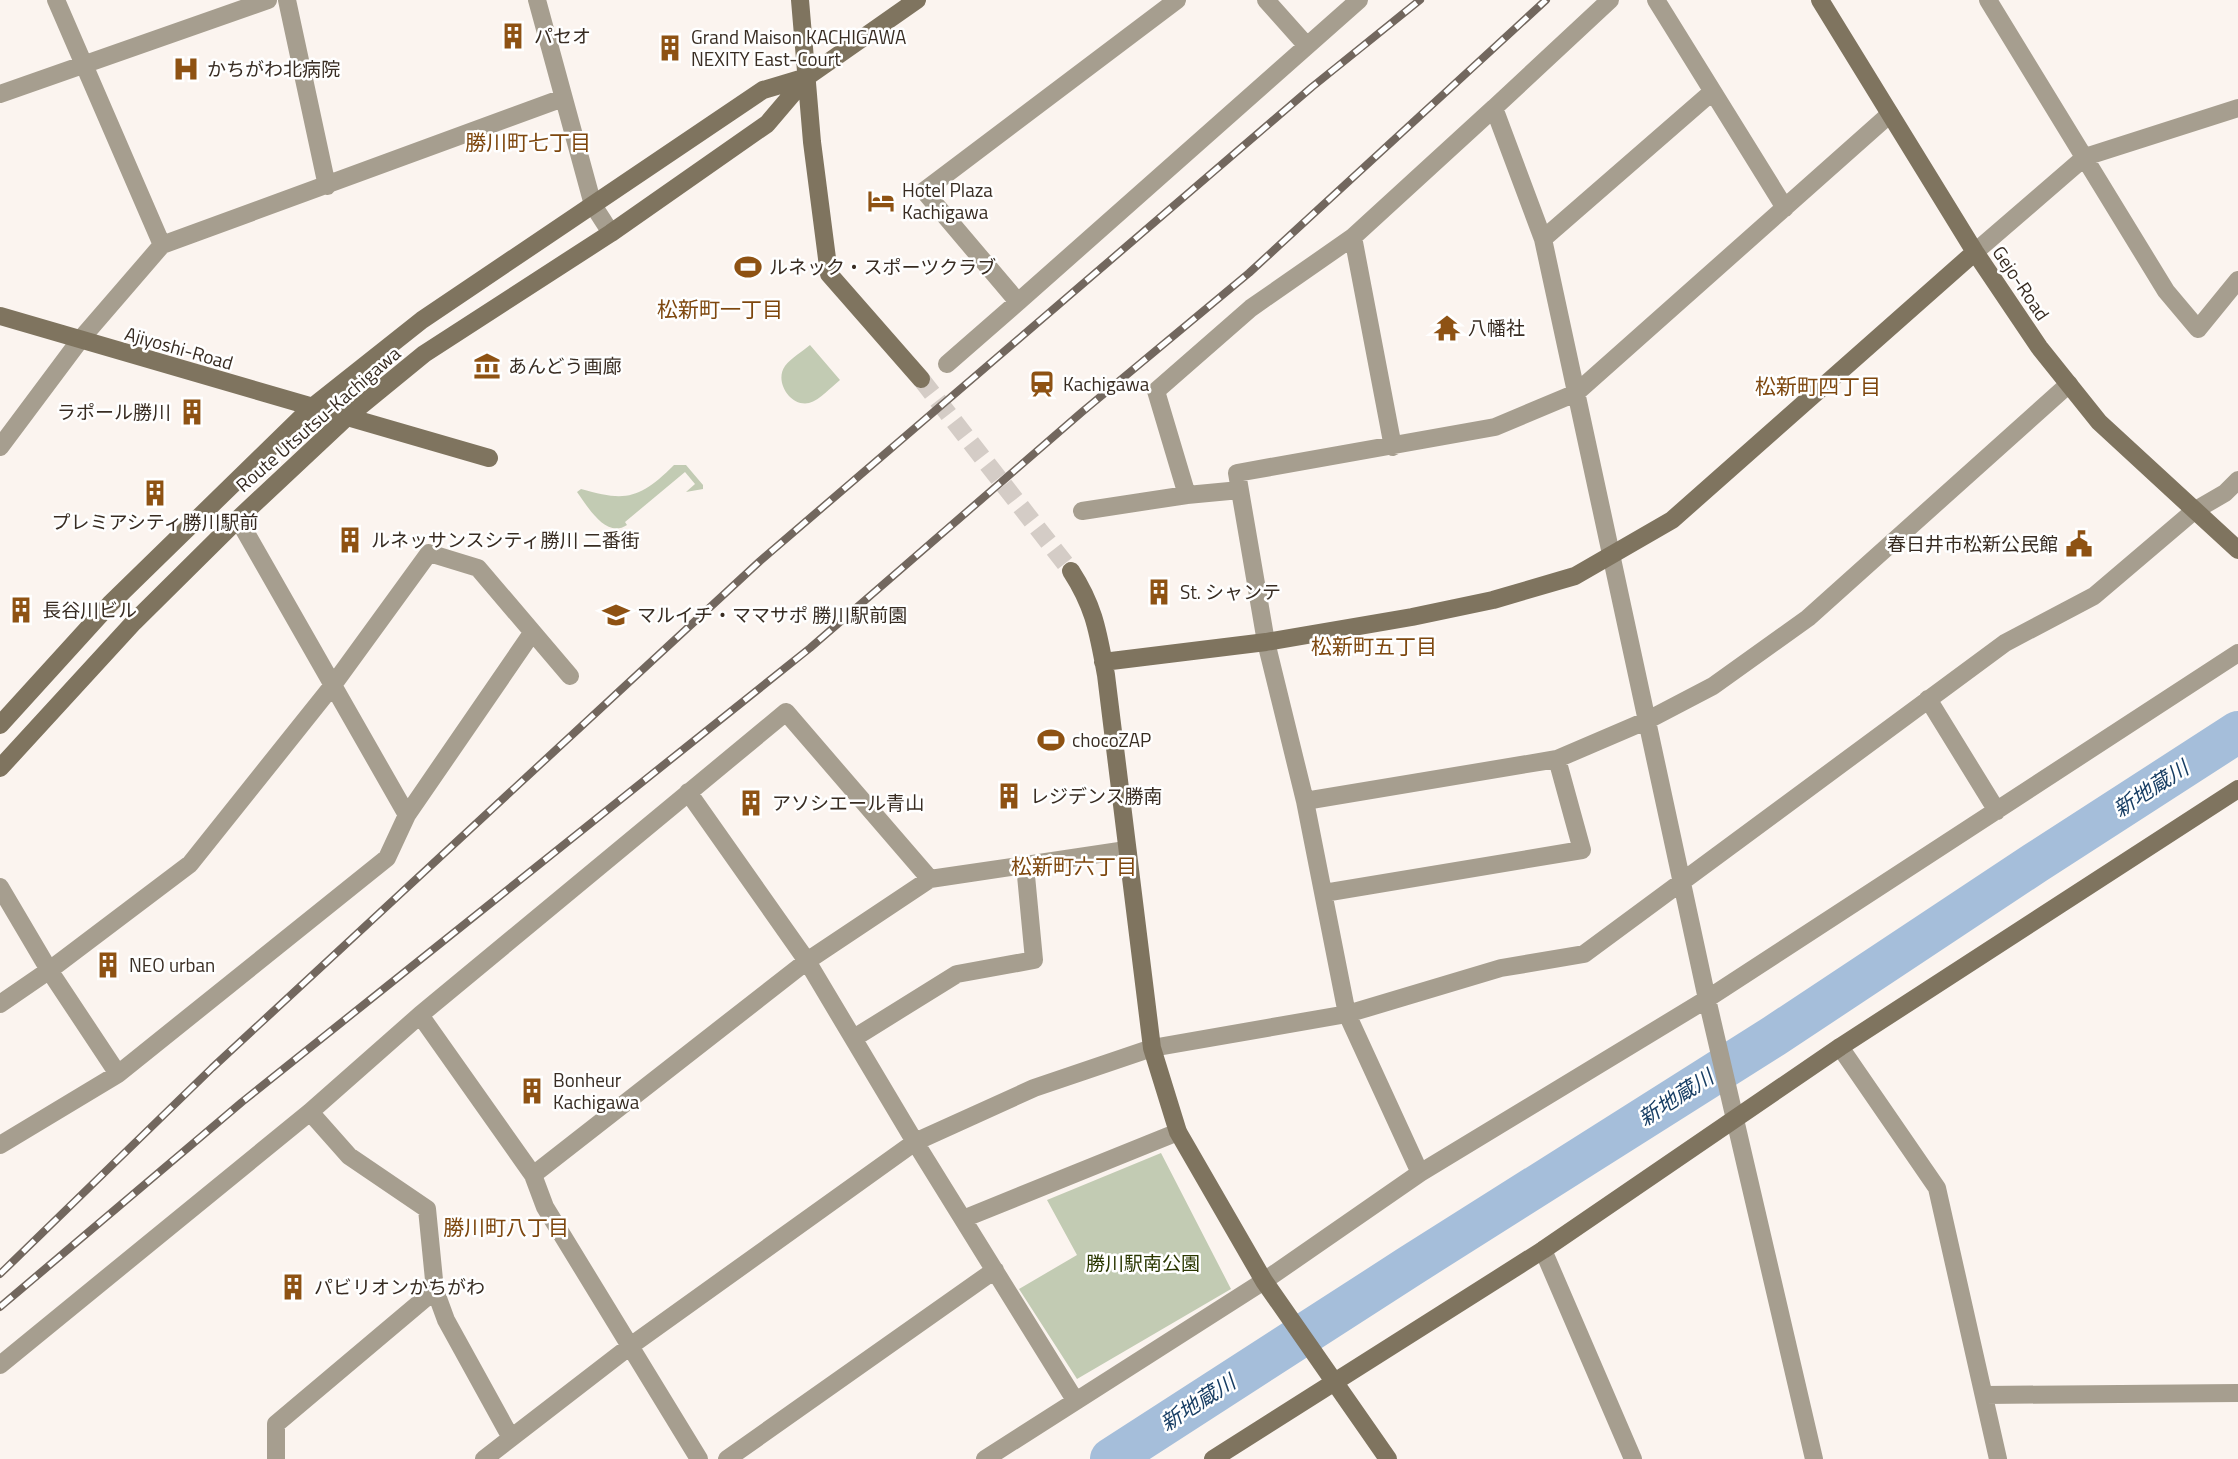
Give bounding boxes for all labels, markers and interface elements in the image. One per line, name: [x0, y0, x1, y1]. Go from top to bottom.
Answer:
building icon: パセオ: [498, 21, 528, 51]
place label: パセオ: [534, 21, 591, 50]
place label: Grand Maison KACHIGAWA NEXITY East-Court: [691, 22, 906, 73]
building icon: Grand Maison KACHIGAWA NEXITY East-Court: [655, 33, 685, 63]
hospital icon: かちがわ北病院: [171, 54, 201, 84]
place label: かちがわ北病院: [207, 54, 340, 83]
district label: 勝川町七丁目: [465, 126, 591, 158]
place label: Hotel Plaza Kachigawa: [902, 175, 993, 226]
hotel icon: Hotel Plaza Kachigawa: [866, 186, 896, 216]
street label: Gejo-Road: [1986, 239, 2057, 326]
sports icon: ルネック・スポーツクラブ: [733, 252, 763, 282]
place label: ルネック・スポーツクラブ: [769, 252, 996, 281]
district label: 松新町一丁目: [657, 293, 783, 325]
temple icon: 八幡社: [1432, 313, 1462, 343]
place label: 八幡社: [1468, 313, 1525, 342]
street label: Ajiyoshi-Road: [122, 318, 237, 377]
street label: Route Utsutsu-Kachigawa: [229, 338, 407, 498]
museum icon: あんどう画廊: [472, 351, 502, 381]
place label: あんどう画廊: [508, 351, 621, 380]
station icon: Kachigawa: [1027, 369, 1057, 399]
place label: Kachigawa: [1063, 369, 1150, 398]
district label: 松新町四丁目: [1755, 370, 1881, 402]
place label: ラポール勝川: [57, 397, 171, 426]
building icon: ラポール勝川: [177, 397, 207, 427]
building icon: プレミアシティ勝川駅前: [140, 478, 170, 508]
place label: プレミアシティ勝川駅前: [51, 507, 259, 536]
building icon: ルネッサンスシティ勝川 二番街: [335, 525, 365, 555]
place label: ルネッサンスシティ勝川 二番街: [371, 525, 640, 554]
place label: 春日井市松新公民館: [1887, 529, 2058, 558]
public building icon: 春日井市松新公民館: [2064, 529, 2094, 559]
building icon: St. シャンテ: [1144, 577, 1174, 607]
place label: St. シャンテ: [1180, 577, 1281, 606]
building icon: 長谷川ビル: [6, 595, 36, 625]
place label: 長谷川ビル: [42, 595, 137, 624]
school or university icon: マルイチ・ママサポ 勝川駅前園: [601, 600, 631, 630]
place label: マルイチ・ママサポ 勝川駅前園: [637, 600, 907, 629]
district label: 松新町五丁目: [1311, 630, 1437, 662]
sports icon: chocoZAP: [1036, 725, 1066, 755]
place label: chocoZAP: [1072, 725, 1151, 754]
water label: 新地蔵川: [2107, 751, 2196, 824]
building icon: レジデンス勝南: [994, 781, 1024, 811]
place label: レジデンス勝南: [1030, 781, 1163, 810]
building icon: アソシエール青山: [736, 788, 766, 818]
place label: アソシエール青山: [772, 788, 924, 817]
district label: 松新町六丁目: [1011, 850, 1137, 882]
building icon: NEO urban: [93, 950, 123, 980]
place label: NEO urban: [129, 950, 215, 979]
water label: 新地蔵川: [1632, 1060, 1721, 1133]
place label: Bonheur Kachigawa: [553, 1065, 640, 1116]
building icon: Bonheur Kachigawa: [517, 1076, 547, 1106]
district label: 勝川町八丁目: [443, 1211, 569, 1243]
park label: 勝川駅南公園: [1086, 1248, 1200, 1277]
building icon: パビリオンかちがわ: [278, 1272, 308, 1302]
place label: パビリオンかちがわ: [314, 1272, 485, 1301]
water label: 新地蔵川: [1154, 1365, 1243, 1438]

